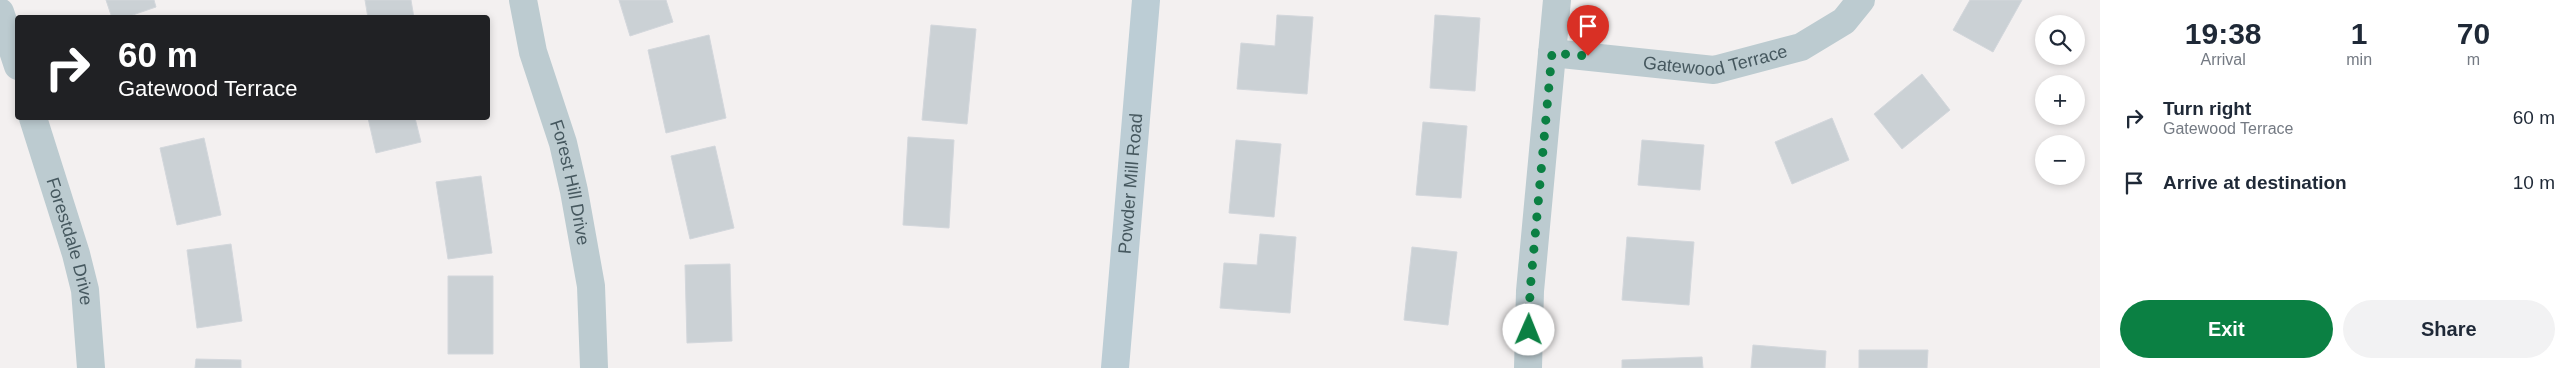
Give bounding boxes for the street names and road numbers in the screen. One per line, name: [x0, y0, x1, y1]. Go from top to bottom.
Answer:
street label: Gatewood Terrace: [1642, 41, 1790, 80]
street label: Powder Mill Road: [1115, 112, 1146, 255]
street label: Forest Hill Drive: [546, 117, 594, 247]
street label: Forestdale Drive: [42, 175, 96, 306]

